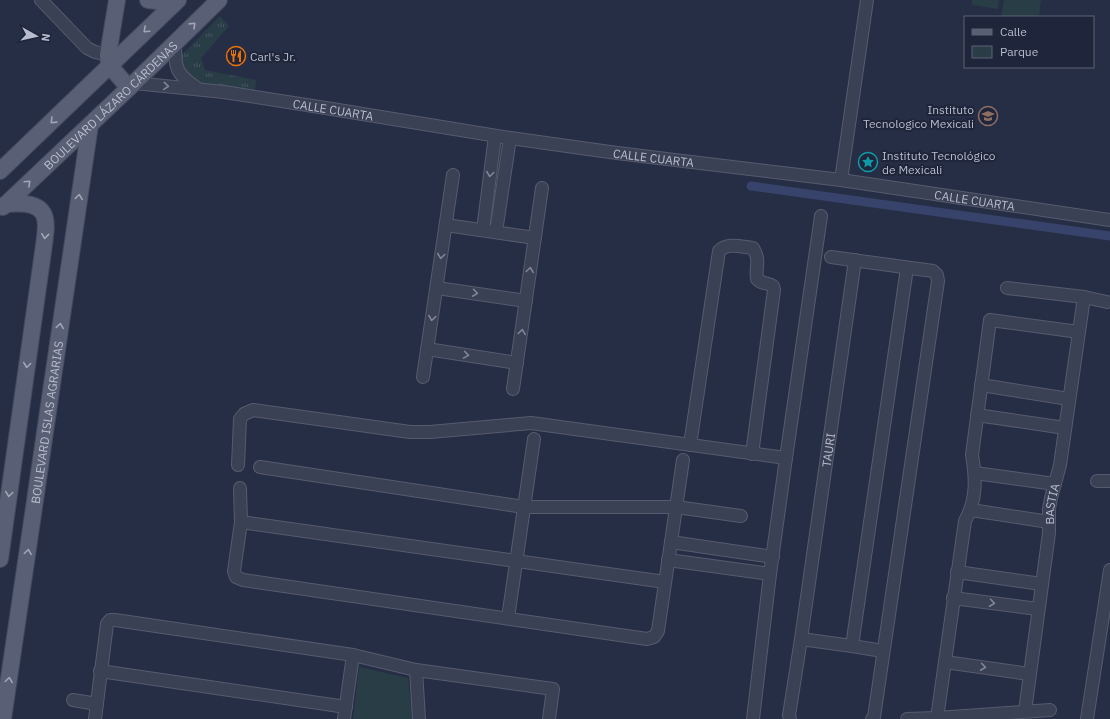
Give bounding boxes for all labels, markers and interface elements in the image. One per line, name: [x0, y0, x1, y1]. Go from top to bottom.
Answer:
north arrow: [16, 16, 56, 56]
legend: [964, 16, 1094, 68]
one-way arrow: [188, 22, 196, 30]
text: Calle: [1000, 24, 1027, 39]
one-way arrow: [143, 25, 151, 33]
street label: BOULEVARD LÁZARO CÁRDENAS: [41, 38, 179, 172]
text: Parque: [1000, 44, 1039, 59]
restaurant icon: Carl's Jr.: [225, 45, 247, 67]
place label: Carl's Jr.: [250, 49, 296, 64]
one-way arrow: [163, 81, 169, 90]
street label: CALLE CUARTA: [292, 95, 375, 123]
place label: Instituto Tecnologico Mexicali: [863, 102, 974, 131]
school or university icon: Instituto Tecnologico Mexicali: [977, 105, 999, 127]
one-way arrow: [50, 116, 58, 123]
street label: CALLE CUARTA: [612, 145, 695, 170]
place label: Instituto Tecnológico de Mexicali: [882, 148, 996, 177]
place icon: Instituto Tecnológico de Mexicali: [857, 151, 879, 173]
one-way arrow: [486, 171, 495, 177]
one-way arrow: [23, 180, 31, 187]
street label: CALLE CUARTA: [933, 186, 1016, 213]
one-way arrow: [74, 194, 83, 201]
one-way arrow: [41, 233, 50, 239]
one-way arrow: [437, 253, 446, 259]
one-way arrow: [525, 267, 534, 273]
one-way arrow: [472, 288, 478, 297]
one-way arrow: [428, 315, 437, 322]
one-way arrow: [55, 323, 64, 329]
one-way arrow: [517, 329, 526, 335]
street label: BOULEVARD ISLAS AGRARIAS: [27, 340, 66, 505]
one-way arrow: [463, 350, 469, 359]
one-way arrow: [23, 362, 32, 368]
street label: TAURI: [818, 432, 838, 468]
street label: BASTIA: [1042, 481, 1062, 524]
one-way arrow: [5, 491, 14, 497]
one-way arrow: [23, 549, 32, 555]
one-way arrow: [989, 598, 995, 607]
one-way arrow: [980, 662, 986, 671]
one-way arrow: [4, 677, 13, 683]

